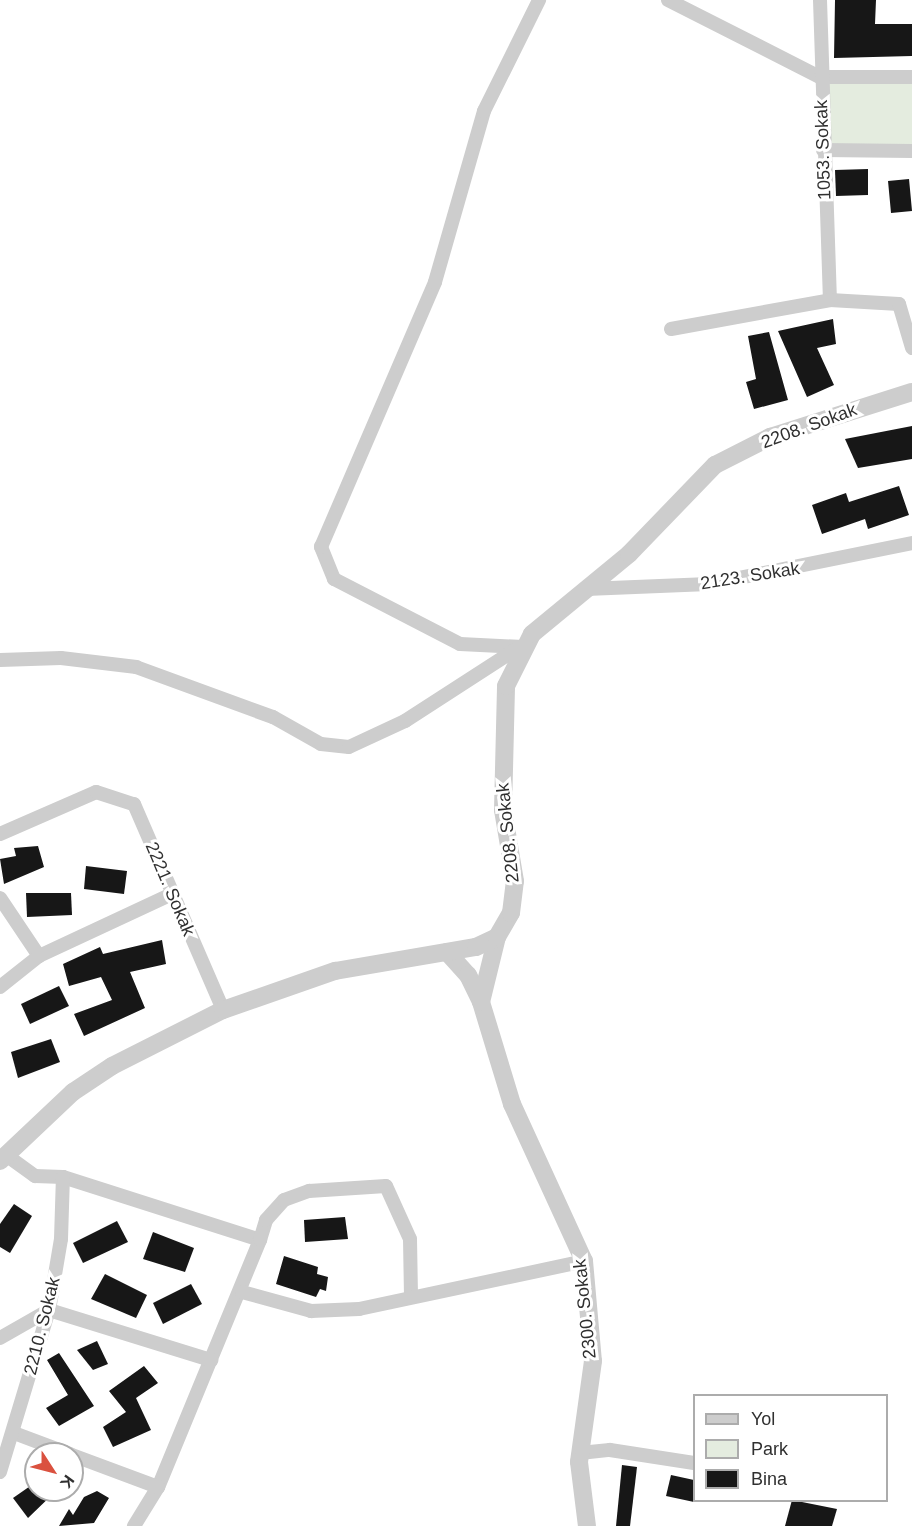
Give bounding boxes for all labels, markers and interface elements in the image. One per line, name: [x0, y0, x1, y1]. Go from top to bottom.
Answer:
street label: 1053. Sokak: [810, 100, 836, 200]
street label: 2208. Sokak: [758, 399, 860, 453]
street label: 2123. Sokak: [699, 558, 801, 594]
street label: 2208. Sokak: [492, 782, 524, 884]
street label: 2221. Sokak: [141, 839, 199, 939]
street label: 2300. Sokak: [569, 1258, 601, 1360]
street label: 2210. Sokak: [19, 1275, 65, 1377]
legend: [693, 1394, 888, 1502]
text: Yol: [751, 1409, 775, 1429]
text: Park: [751, 1439, 788, 1459]
north arrow: [24, 1442, 84, 1502]
text: Bina: [751, 1469, 787, 1489]
text: K: [57, 1472, 78, 1491]

